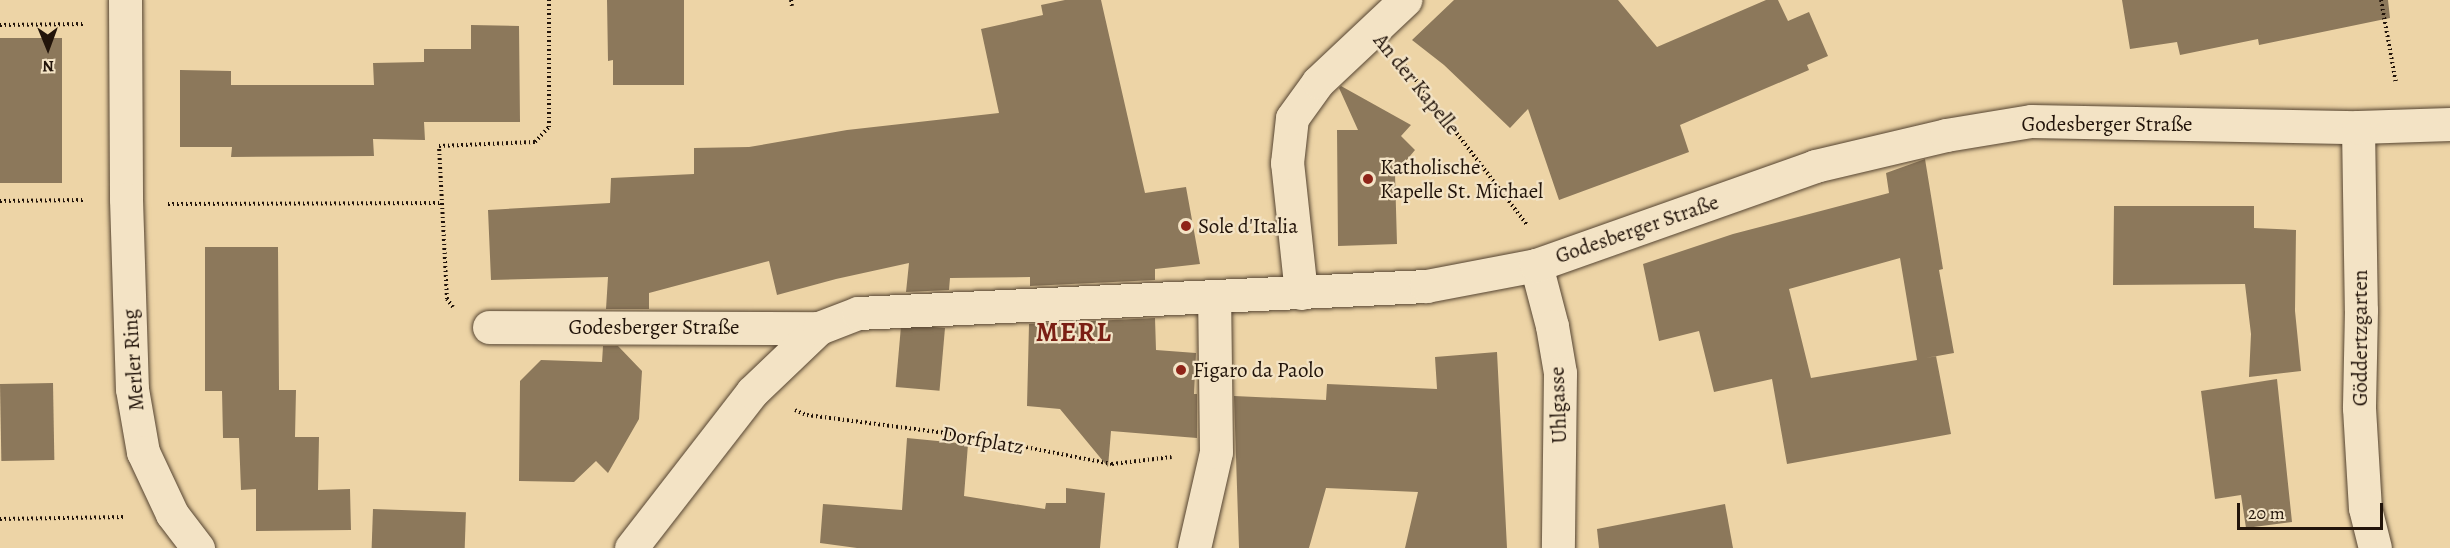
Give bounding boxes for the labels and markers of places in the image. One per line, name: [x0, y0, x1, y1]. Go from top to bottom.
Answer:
place label: Katholische Kapelle St. Michael: [1380, 154, 1544, 204]
marker: Katholische Kapelle St. Michael: [1361, 172, 1375, 186]
place label: Sole d'Italia: [1198, 213, 1298, 239]
marker: Sole d'Italia: [1179, 219, 1193, 233]
place label: Figaro da Paolo: [1193, 357, 1324, 383]
marker: Figaro da Paolo: [1174, 363, 1188, 377]

